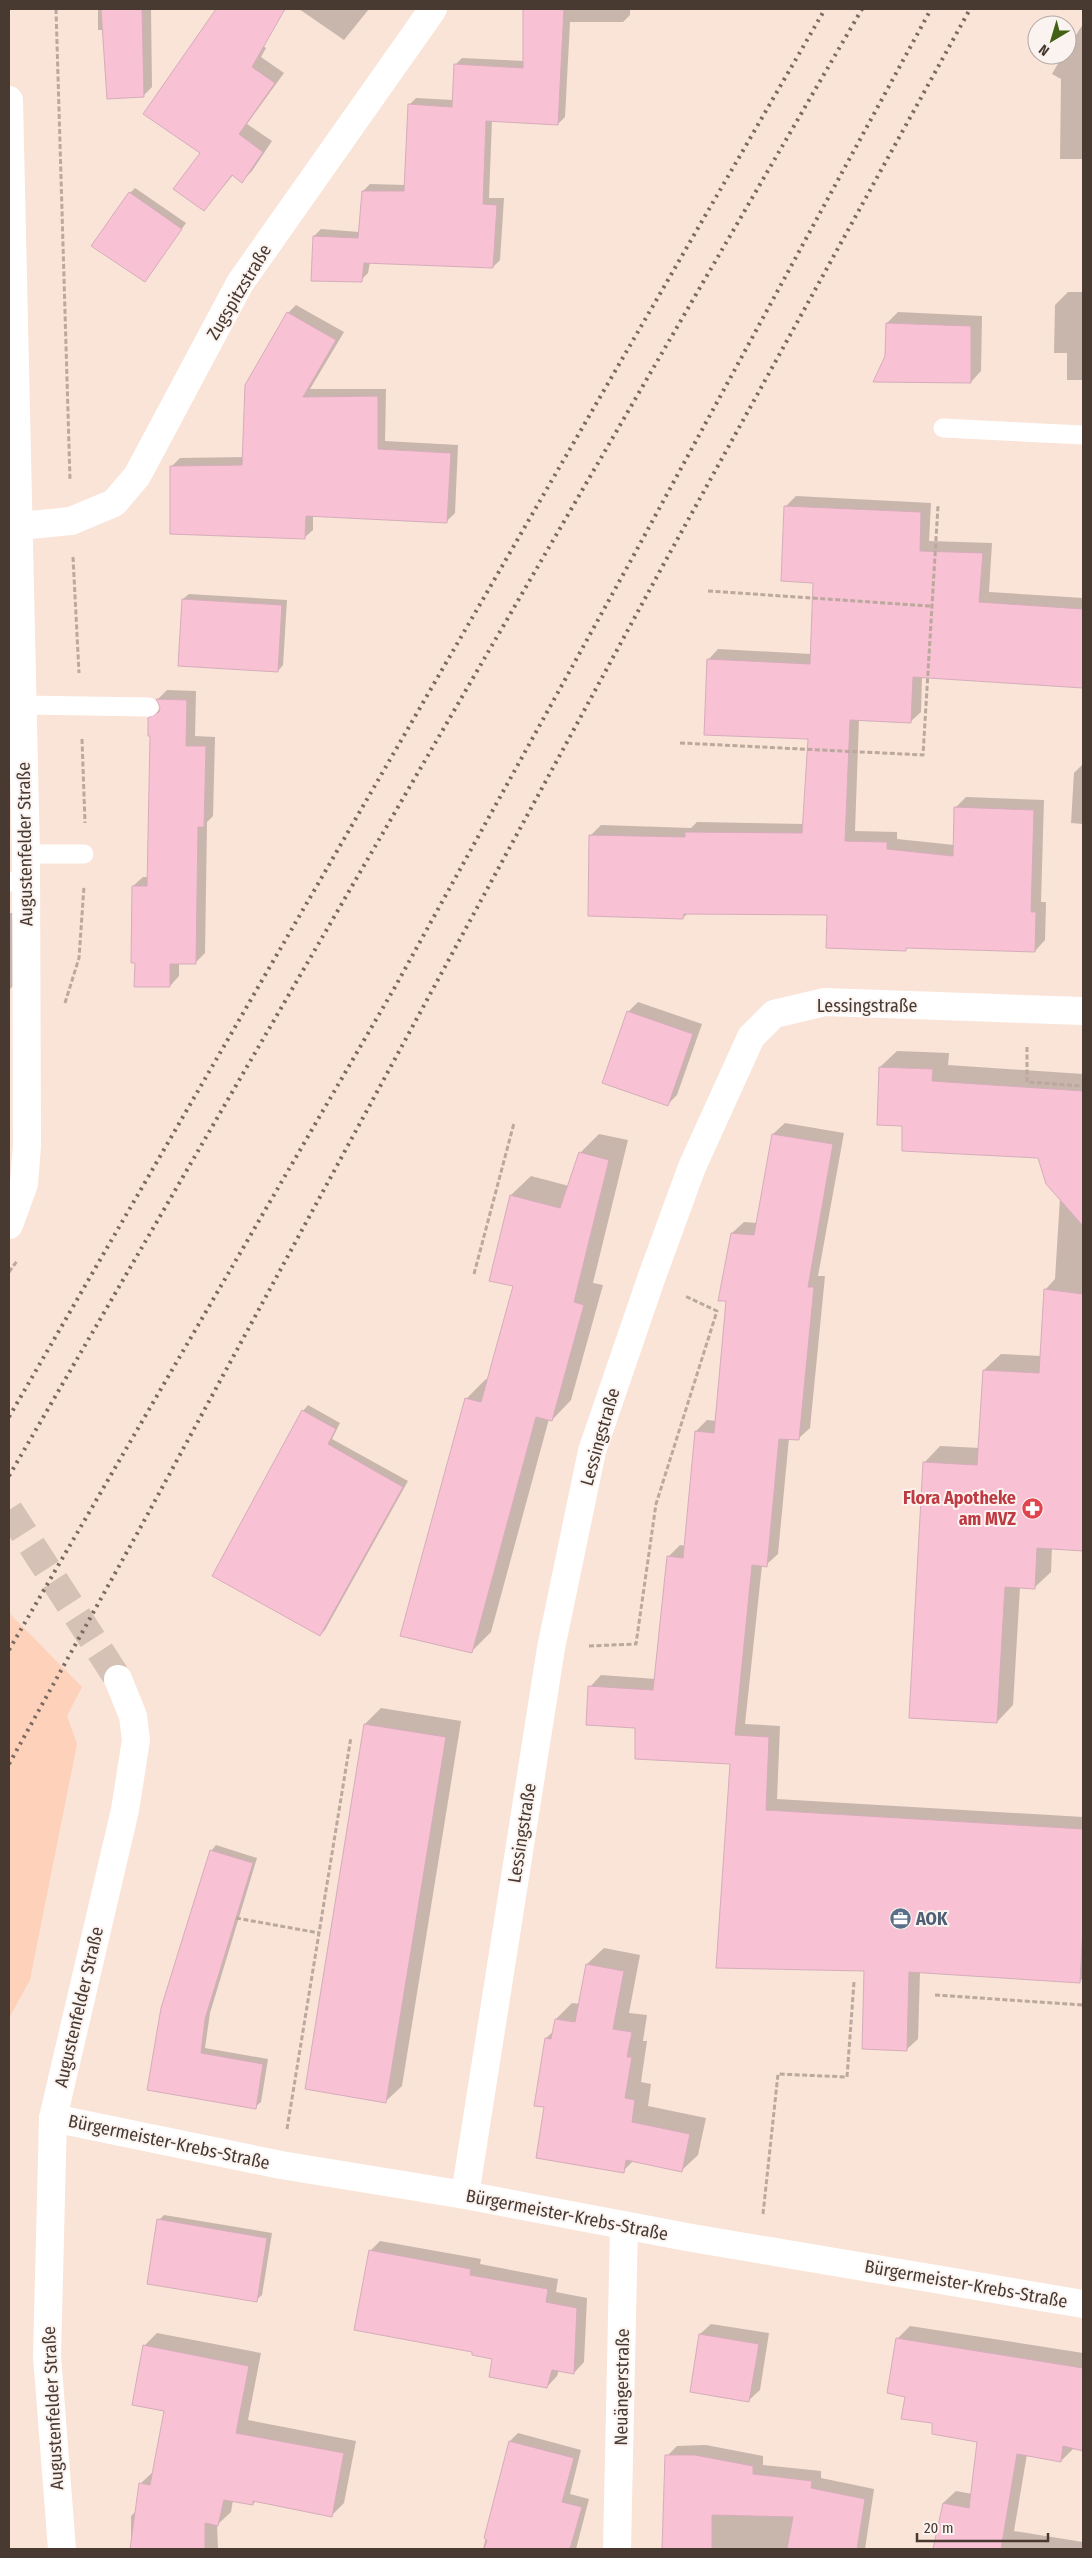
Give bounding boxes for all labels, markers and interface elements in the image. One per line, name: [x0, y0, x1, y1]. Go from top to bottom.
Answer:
north arrow: [1027, 15, 1077, 65]
text: N: [1036, 41, 1053, 59]
street label: Zugspitzstraße: [202, 240, 276, 344]
street label: Augustenfelder Straße: [13, 762, 37, 926]
street label: Lessingstraße: [817, 995, 917, 1017]
street label: Lessingstraße: [576, 1385, 624, 1488]
place label: Flora Apotheke am MVZ: [903, 1487, 1016, 1530]
pharmacy icon: Flora Apotheke am MVZ: [1020, 1496, 1044, 1520]
street label: Lessingstraße: [503, 1781, 541, 1884]
office icon: AOK: [888, 1907, 912, 1931]
place label: AOK: [915, 1908, 948, 1930]
street label: Augustenfelder Straße: [50, 1924, 108, 2089]
street label: Bürgermeister-Krebs-Straße: [66, 2110, 272, 2174]
street label: Bürgermeister-Krebs-Straße: [464, 2185, 670, 2245]
street label: Bürgermeister-Krebs-Straße: [863, 2255, 1069, 2313]
street label: Augustenfelder Straße: [38, 2325, 68, 2491]
street label: Neuängerstraße: [610, 2328, 634, 2446]
scale bar: [917, 2510, 1048, 2542]
text: 20 m: [924, 2519, 954, 2537]

